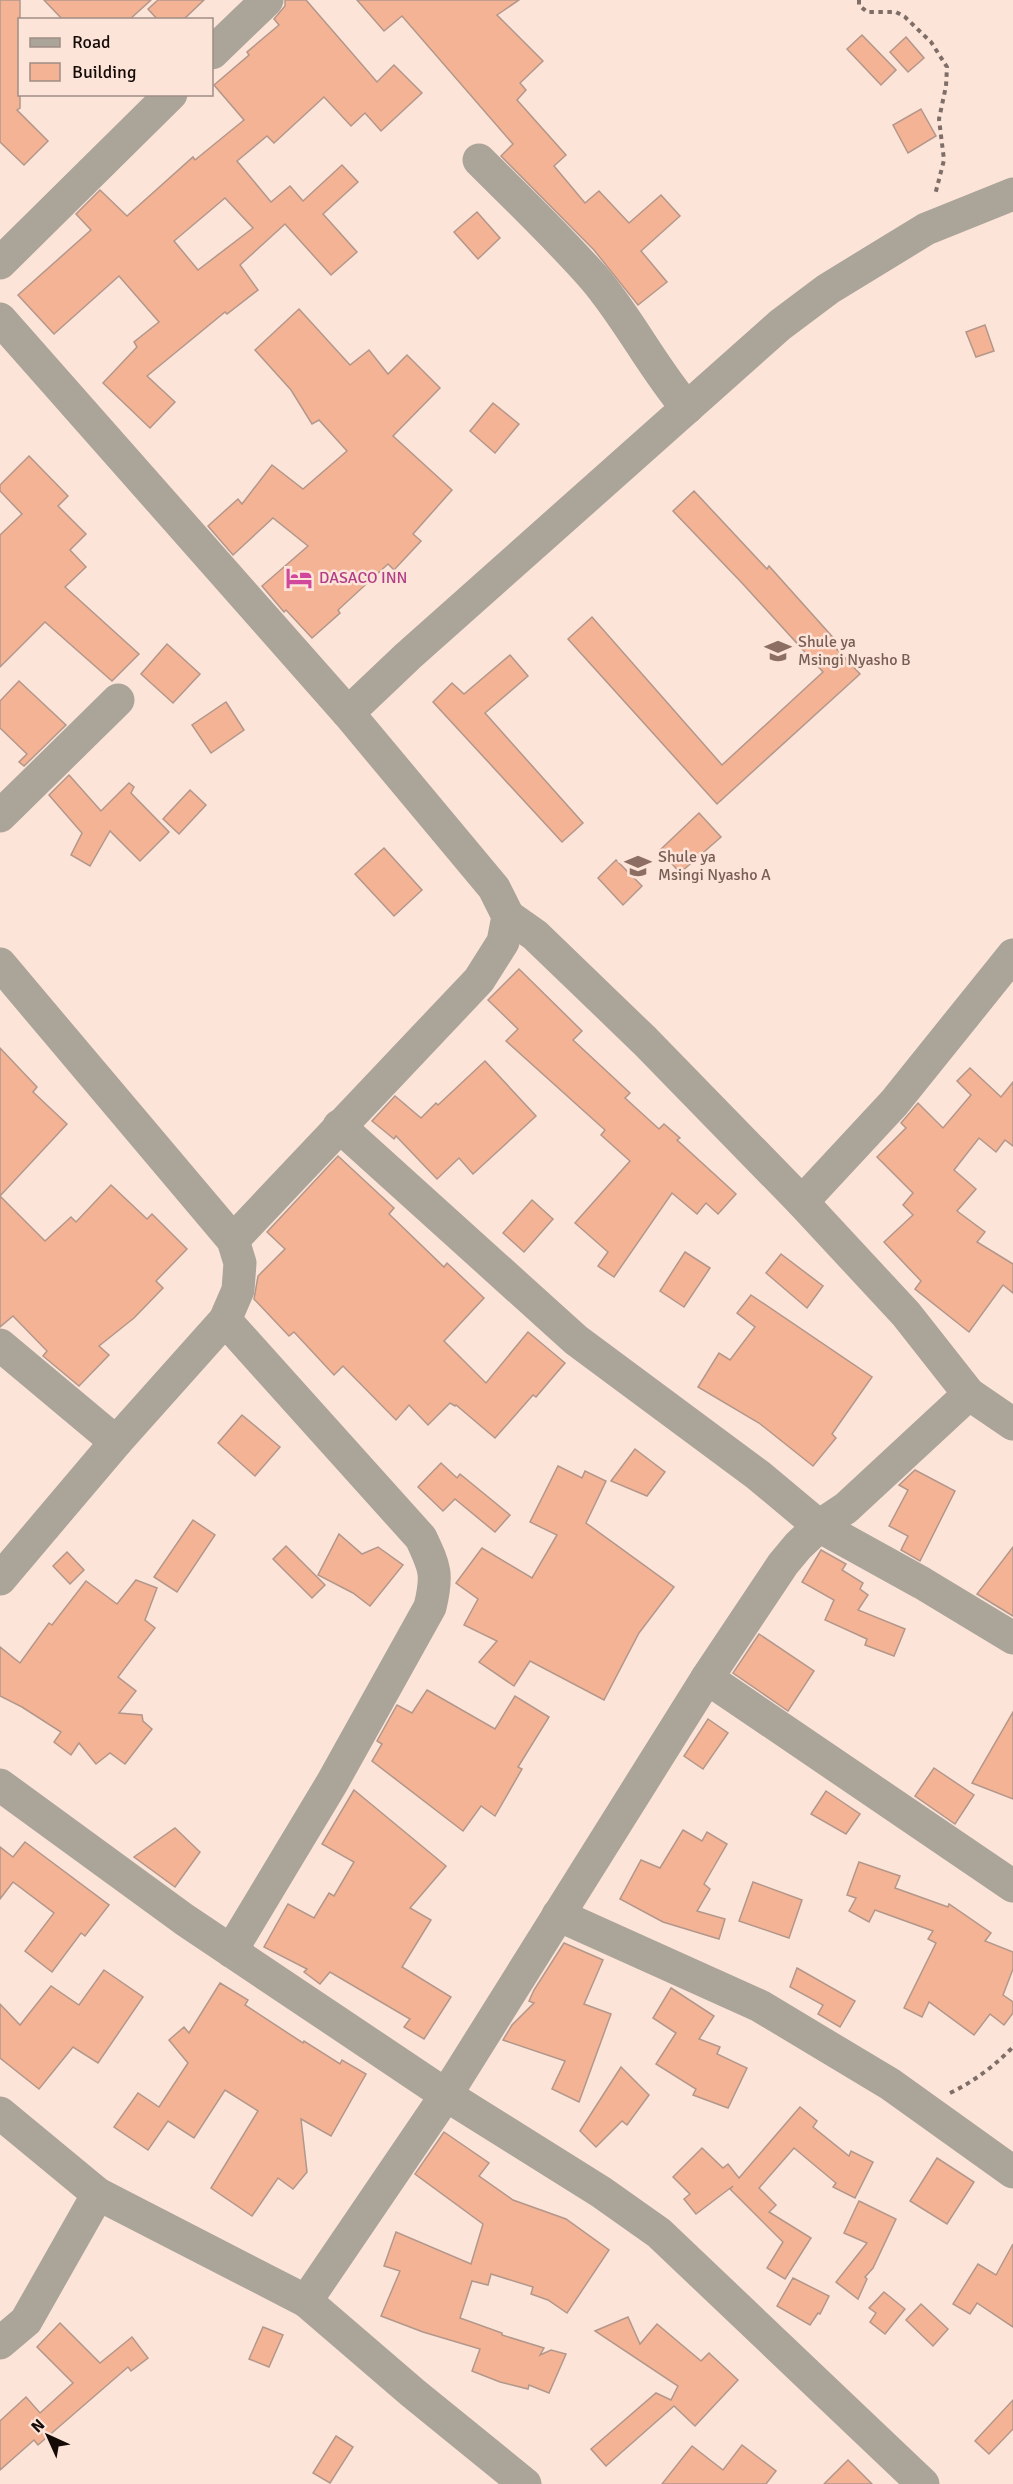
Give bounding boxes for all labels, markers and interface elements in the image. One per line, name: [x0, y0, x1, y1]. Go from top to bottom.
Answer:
legend: [18, 18, 213, 96]
text: Road: [72, 31, 111, 53]
text: Building: [72, 61, 136, 83]
hotel icon: DASACO INN: [284, 563, 314, 593]
place label: DASACO INN: [319, 568, 407, 588]
place label: Shule ya Msingi Nyasho B: [798, 632, 911, 670]
school or university icon: Shule ya Msingi Nyasho B: [763, 636, 793, 666]
place label: Shule ya Msingi Nyasho A: [658, 847, 771, 885]
school or university icon: Shule ya Msingi Nyasho A: [623, 851, 653, 881]
north arrow: [18, 2406, 78, 2466]
text: N: [27, 2415, 49, 2437]

